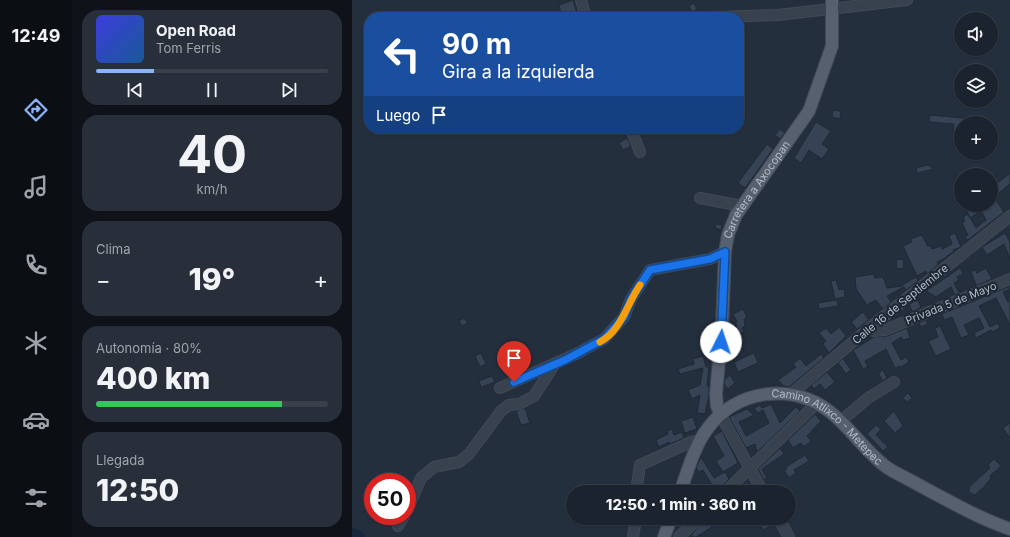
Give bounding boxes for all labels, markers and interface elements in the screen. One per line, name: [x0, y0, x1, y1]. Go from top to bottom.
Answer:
map controls: [954, 12, 998, 212]
button: sound: [954, 12, 998, 56]
text: Open Road: [156, 21, 236, 40]
text: 12:49: [12, 25, 60, 46]
text: 90 m: [442, 27, 511, 61]
icon: left: [376, 28, 428, 80]
text: Tom Ferris: [156, 40, 221, 56]
text: Gira a la izquierda: [442, 61, 595, 82]
button: layers: [954, 64, 998, 108]
icon: previous: [124, 79, 146, 101]
icon: pause: [201, 79, 223, 101]
icon: next: [278, 79, 300, 101]
icon: directions: [22, 96, 50, 124]
icon: arrive: [428, 104, 450, 126]
text: Luego: [376, 106, 420, 125]
button: +: [954, 116, 998, 160]
text: 40: [177, 123, 247, 186]
street label: Carretera a Axocopan: [720, 138, 793, 241]
button: −: [954, 168, 998, 212]
icon: music: [22, 173, 50, 201]
text: km/h: [197, 181, 227, 197]
text: Clima: [96, 241, 130, 257]
icon: phone: [22, 251, 50, 279]
text: 19°: [189, 261, 235, 297]
street label: Calle 16 de Septiembre: [849, 261, 951, 347]
text: −: [96, 267, 111, 293]
text: +: [313, 267, 328, 293]
street label: Privada 5 de Mayo: [903, 278, 999, 328]
position arrow: [700, 321, 742, 363]
icon: climate: [22, 329, 50, 357]
text: Autonomía · 80%: [96, 340, 202, 356]
pin: [497, 341, 531, 382]
icon: arrive: [503, 347, 525, 369]
text: 400 km: [96, 360, 210, 396]
street label: Camino Atlixco - Metepec: [771, 386, 886, 468]
icon: car: [22, 406, 50, 434]
text: Llegada: [96, 452, 145, 468]
text: 12:50: [96, 472, 179, 508]
speed limit sign: 50: [364, 473, 416, 525]
icon: filters: [22, 484, 50, 512]
text: 12:50 · 1 min · 360 m: [606, 495, 756, 514]

